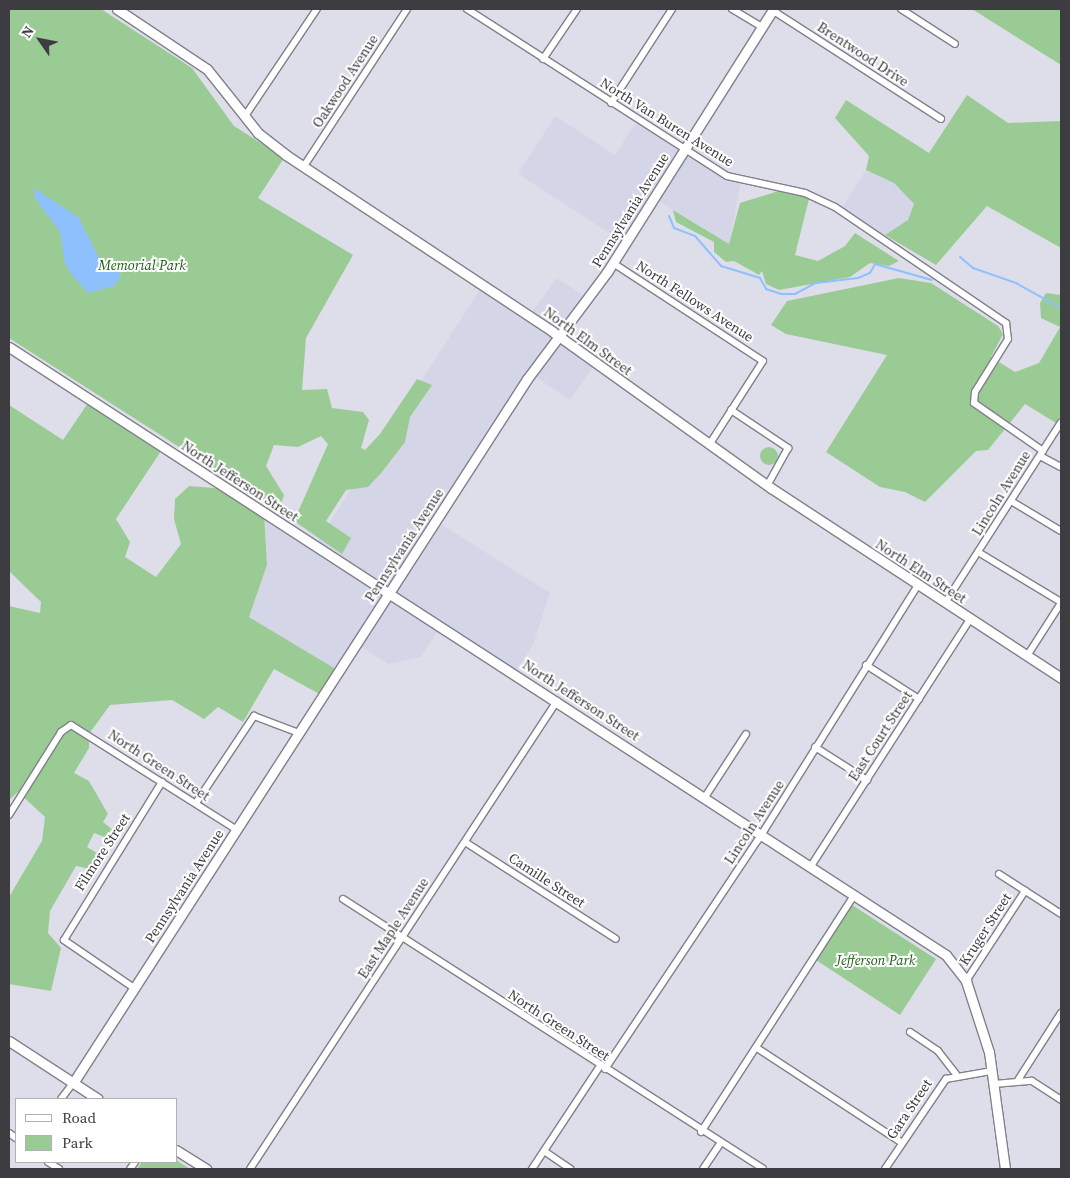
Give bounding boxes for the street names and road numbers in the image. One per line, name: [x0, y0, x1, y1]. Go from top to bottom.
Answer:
street label: Brentwood Drive: [814, 18, 912, 90]
street label: Oakwood Avenue: [309, 31, 381, 131]
street label: North Van Buren Avenue: [597, 74, 737, 170]
street label: Pennsylvania Avenue: [588, 150, 672, 270]
street label: North Fellows Avenue: [633, 257, 757, 345]
street label: North Elm Street: [541, 303, 635, 379]
street label: North Jefferson Street: [178, 437, 302, 525]
street label: Lincoln Avenue: [968, 447, 1034, 539]
street label: Pennsylvania Avenue: [361, 485, 447, 605]
street label: North Elm Street: [872, 535, 970, 607]
street label: North Jefferson Street: [519, 656, 643, 744]
street label: East Court Street: [845, 688, 915, 784]
street label: North Green Street: [105, 726, 213, 804]
street label: Lincoln Avenue: [720, 777, 788, 867]
street label: Filmore Street: [71, 810, 133, 894]
street label: Pennsylvania Avenue: [141, 826, 227, 946]
street label: Camille Street: [506, 849, 588, 911]
street label: East Maple Avenue: [354, 874, 432, 982]
street label: Kruger Street: [955, 890, 1015, 968]
street label: North Green Street: [505, 986, 613, 1064]
street label: Gara Street: [883, 1076, 935, 1142]

